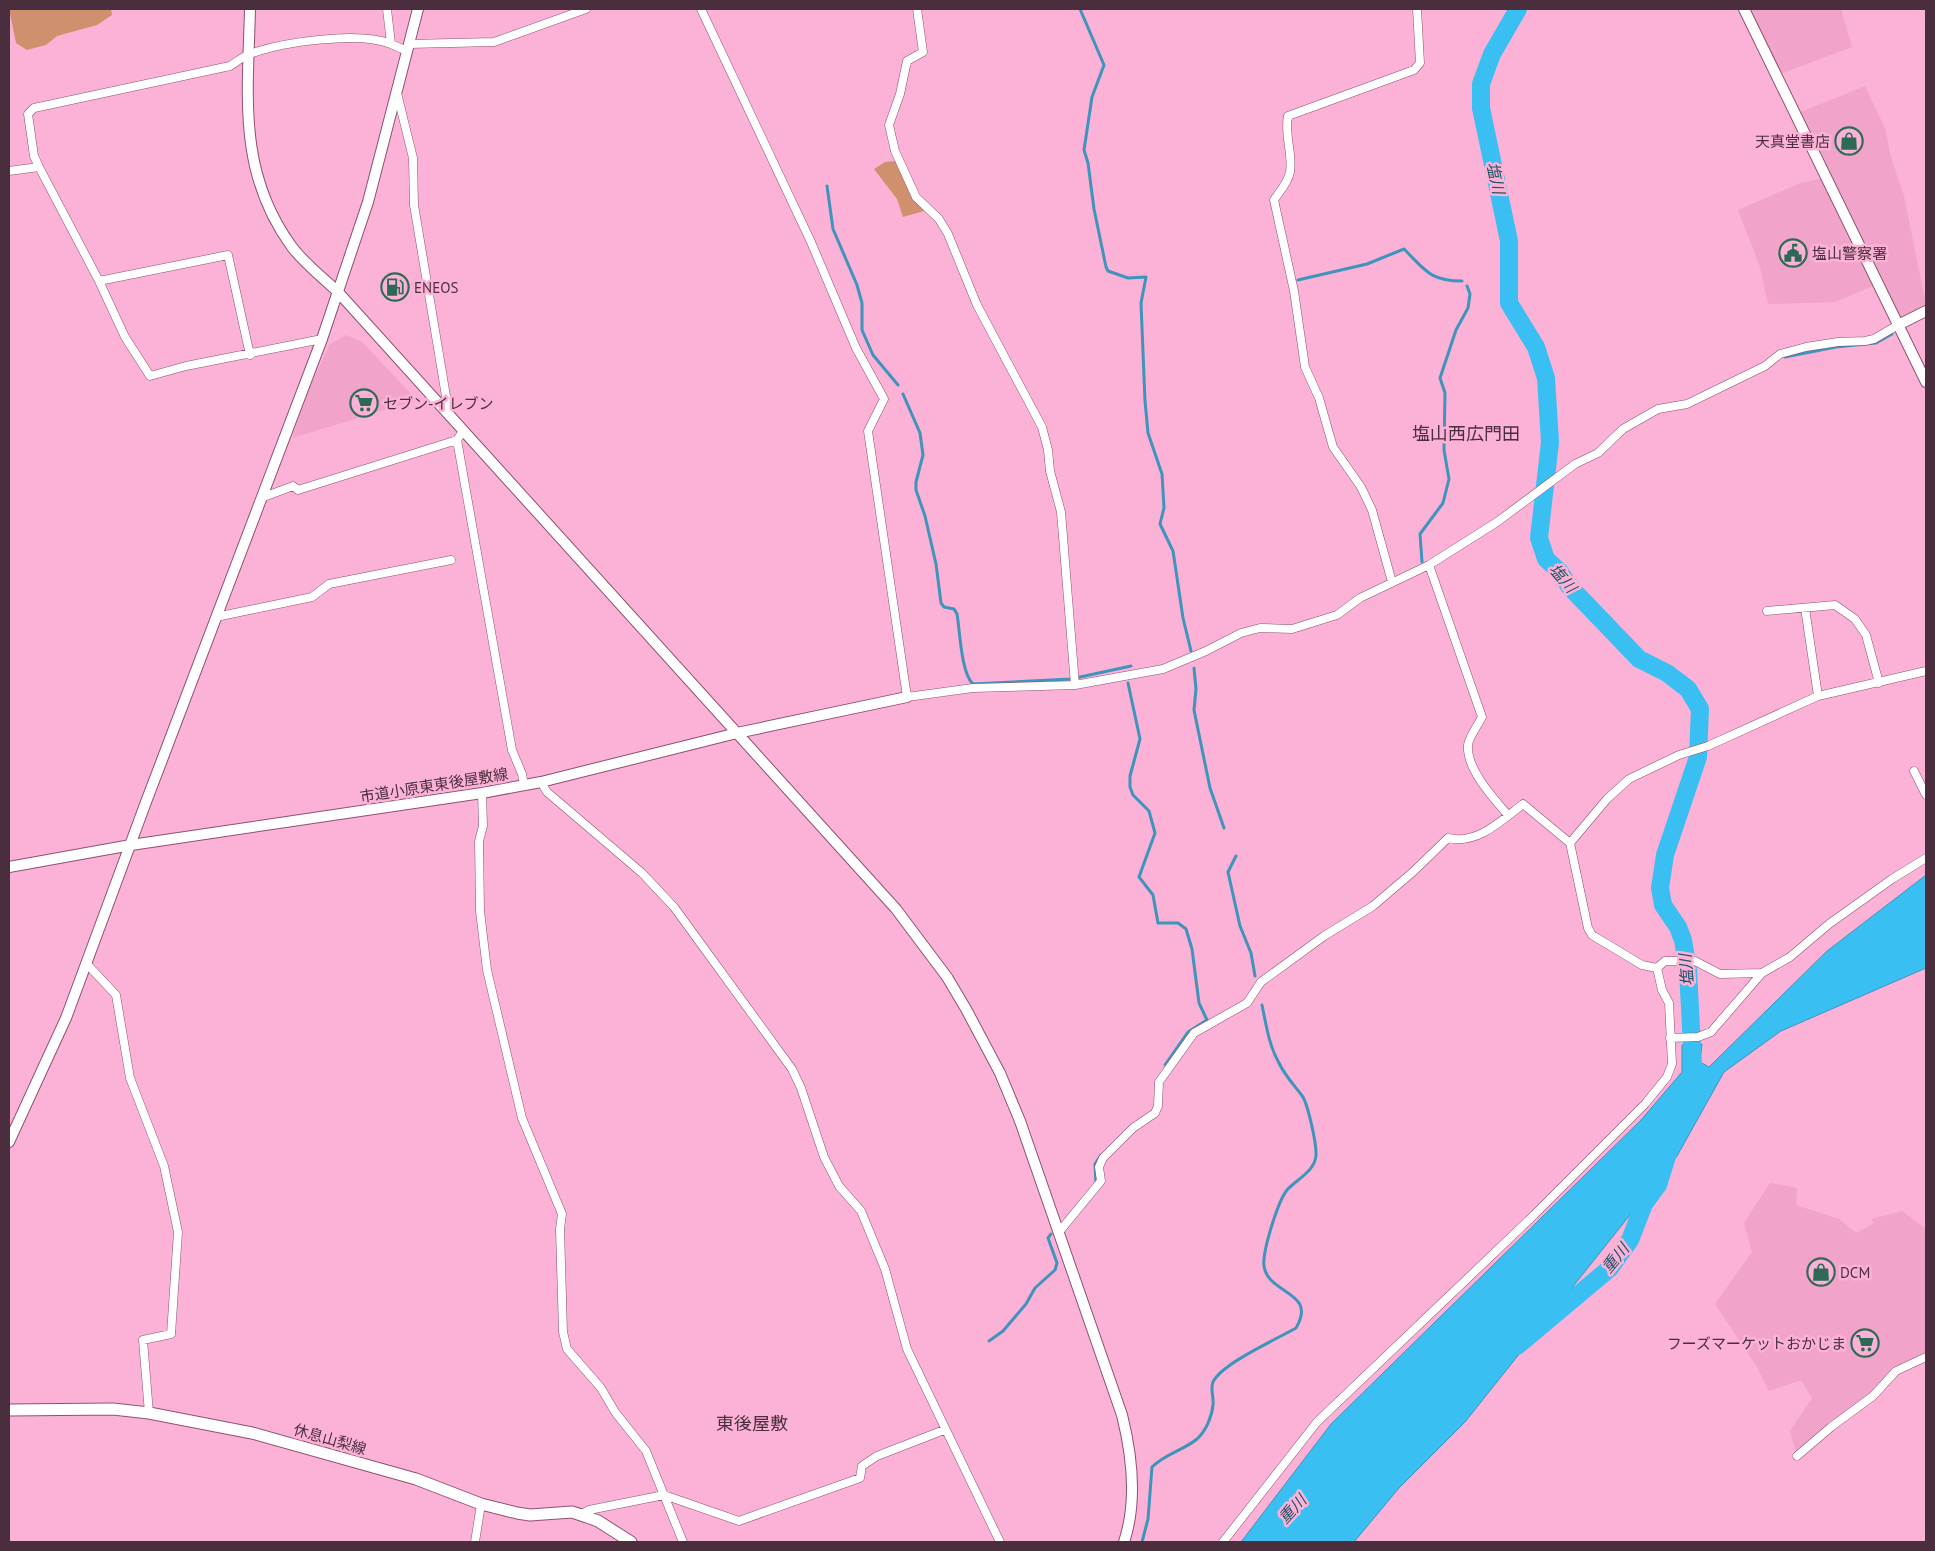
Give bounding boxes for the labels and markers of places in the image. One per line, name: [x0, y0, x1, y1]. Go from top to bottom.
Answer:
shop icon: 天真堂書店: [1834, 126, 1864, 156]
place label: 天真堂書店: [1755, 132, 1830, 151]
public building icon: 塩山警察署: [1778, 238, 1808, 268]
place label: 塩山警察署: [1812, 244, 1887, 263]
fuel station icon: ENEOS: [380, 272, 410, 302]
place label: ENEOS: [414, 278, 458, 297]
supermarket icon: セブン-イレブン: [349, 388, 379, 418]
place label: セブン-イレブン: [383, 394, 493, 413]
shop icon: DCM: [1806, 1257, 1836, 1287]
place label: DCM: [1840, 1263, 1870, 1282]
supermarket icon: フーズマーケットおかじま: [1850, 1328, 1880, 1358]
place label: フーズマーケットおかじま: [1667, 1334, 1846, 1353]

